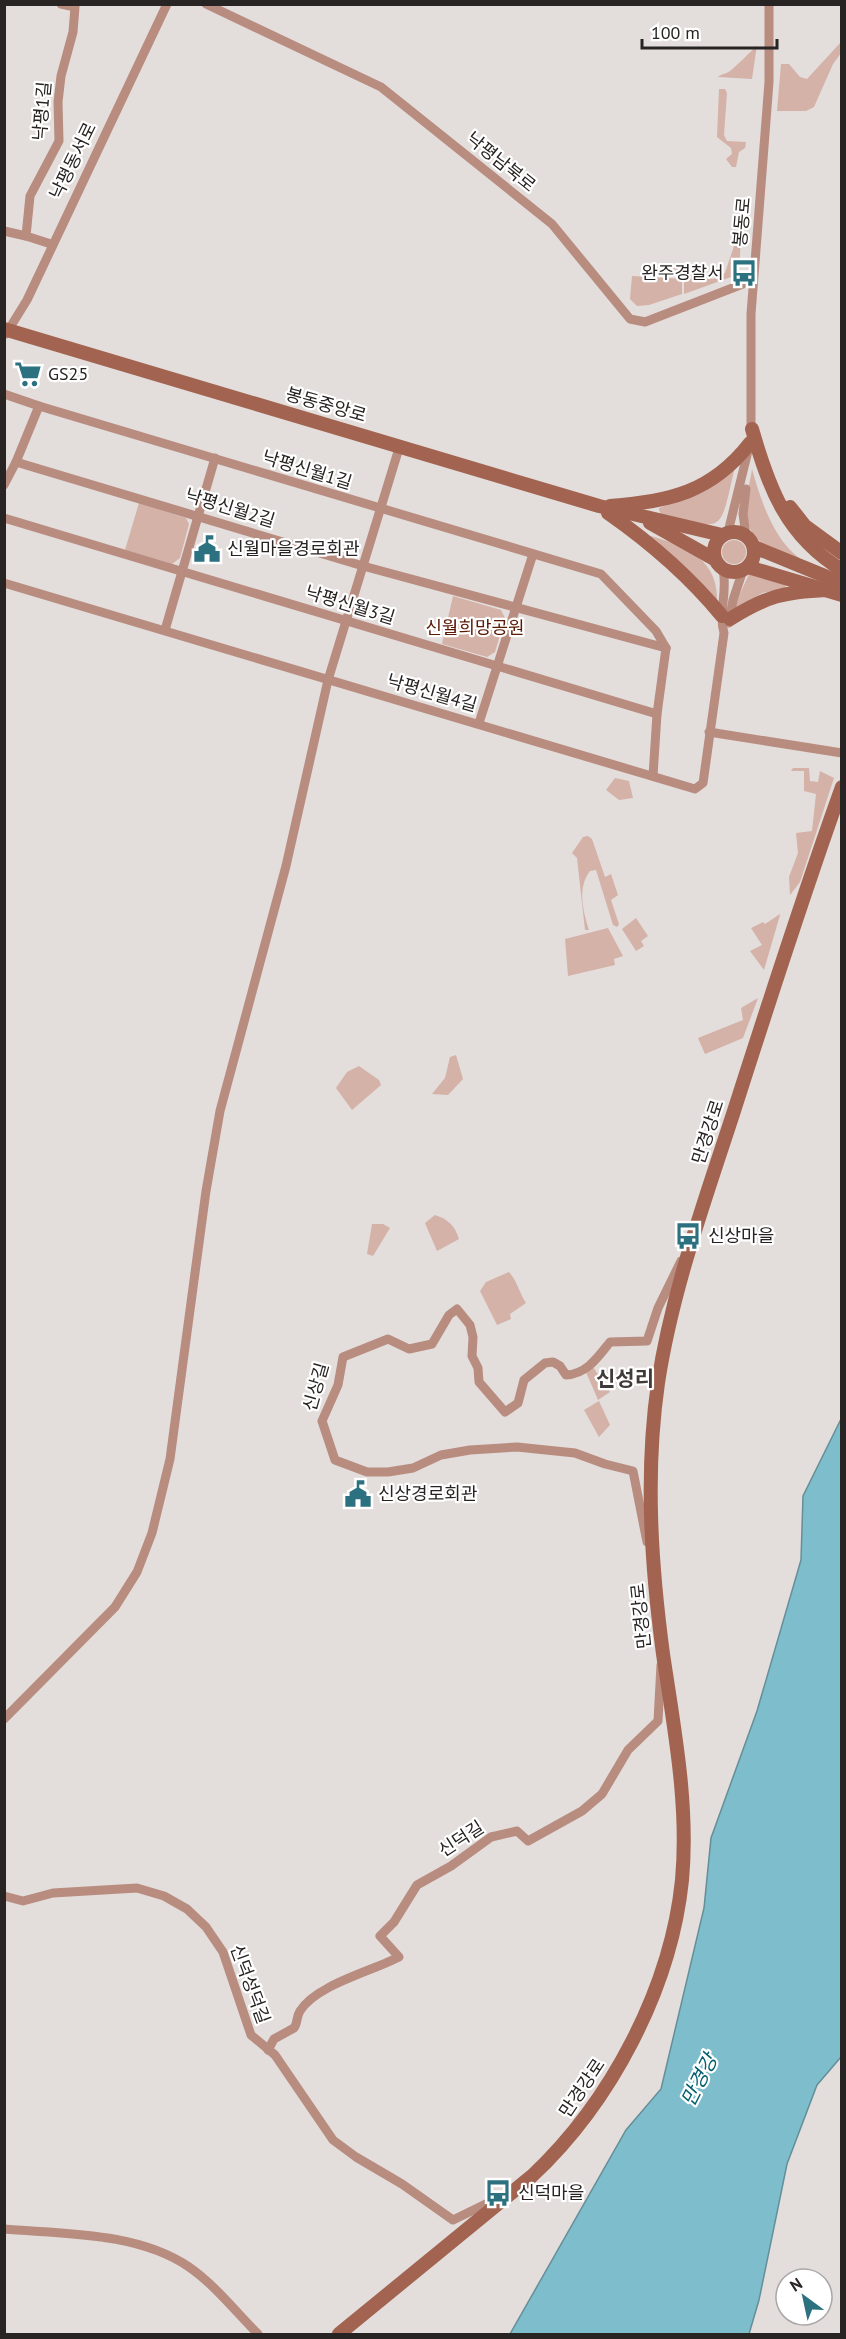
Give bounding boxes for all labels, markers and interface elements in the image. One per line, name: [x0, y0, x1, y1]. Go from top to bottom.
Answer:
scale bar: [642, 12, 777, 50]
text: 100 m: [651, 21, 700, 44]
street label: 낙평1길: [27, 80, 56, 142]
street label: 낙평동서로: [44, 119, 101, 203]
street label: 낙평남북로: [462, 127, 541, 197]
street label: 봉동로: [728, 196, 755, 248]
bus stop icon: 완주경찰서: [729, 258, 759, 288]
place label: 완주경찰서: [641, 261, 724, 284]
supermarket icon: GS25: [13, 359, 43, 389]
place label: GS25: [48, 362, 88, 385]
street label: 봉동중앙로: [283, 382, 369, 427]
street label: 낙평신월1길: [259, 445, 355, 494]
street label: 낙평신월2길: [182, 483, 278, 532]
public building icon: 신월마을경로회관: [192, 534, 222, 564]
place label: 신월마을경로회관: [227, 537, 360, 560]
street label: 낙평신월3길: [302, 580, 398, 629]
park label: 신월희망공원: [425, 616, 525, 639]
street label: 낙평신월4길: [384, 669, 480, 716]
street label: 만경강로: [686, 1097, 729, 1167]
bus stop icon: 신상마을: [673, 1221, 703, 1251]
place label: 신상마을: [708, 1224, 774, 1247]
street label: 신상길: [298, 1360, 333, 1414]
district label: 신성리: [596, 1365, 654, 1392]
public building icon: 신상경로회관: [343, 1479, 373, 1509]
place label: 신상경로회관: [378, 1482, 478, 1505]
street label: 만경강로: [626, 1582, 655, 1650]
street label: 신덕길: [434, 1815, 488, 1862]
street label: 신덕성덕길: [226, 1941, 275, 2027]
water label: 만경강: [675, 2047, 724, 2110]
street label: 만경강로: [554, 2054, 610, 2122]
bus stop icon: 신덕마을: [483, 2178, 513, 2208]
place label: 신덕마을: [518, 2181, 584, 2204]
north arrow: [774, 2267, 834, 2327]
text: N: [786, 2273, 806, 2296]

